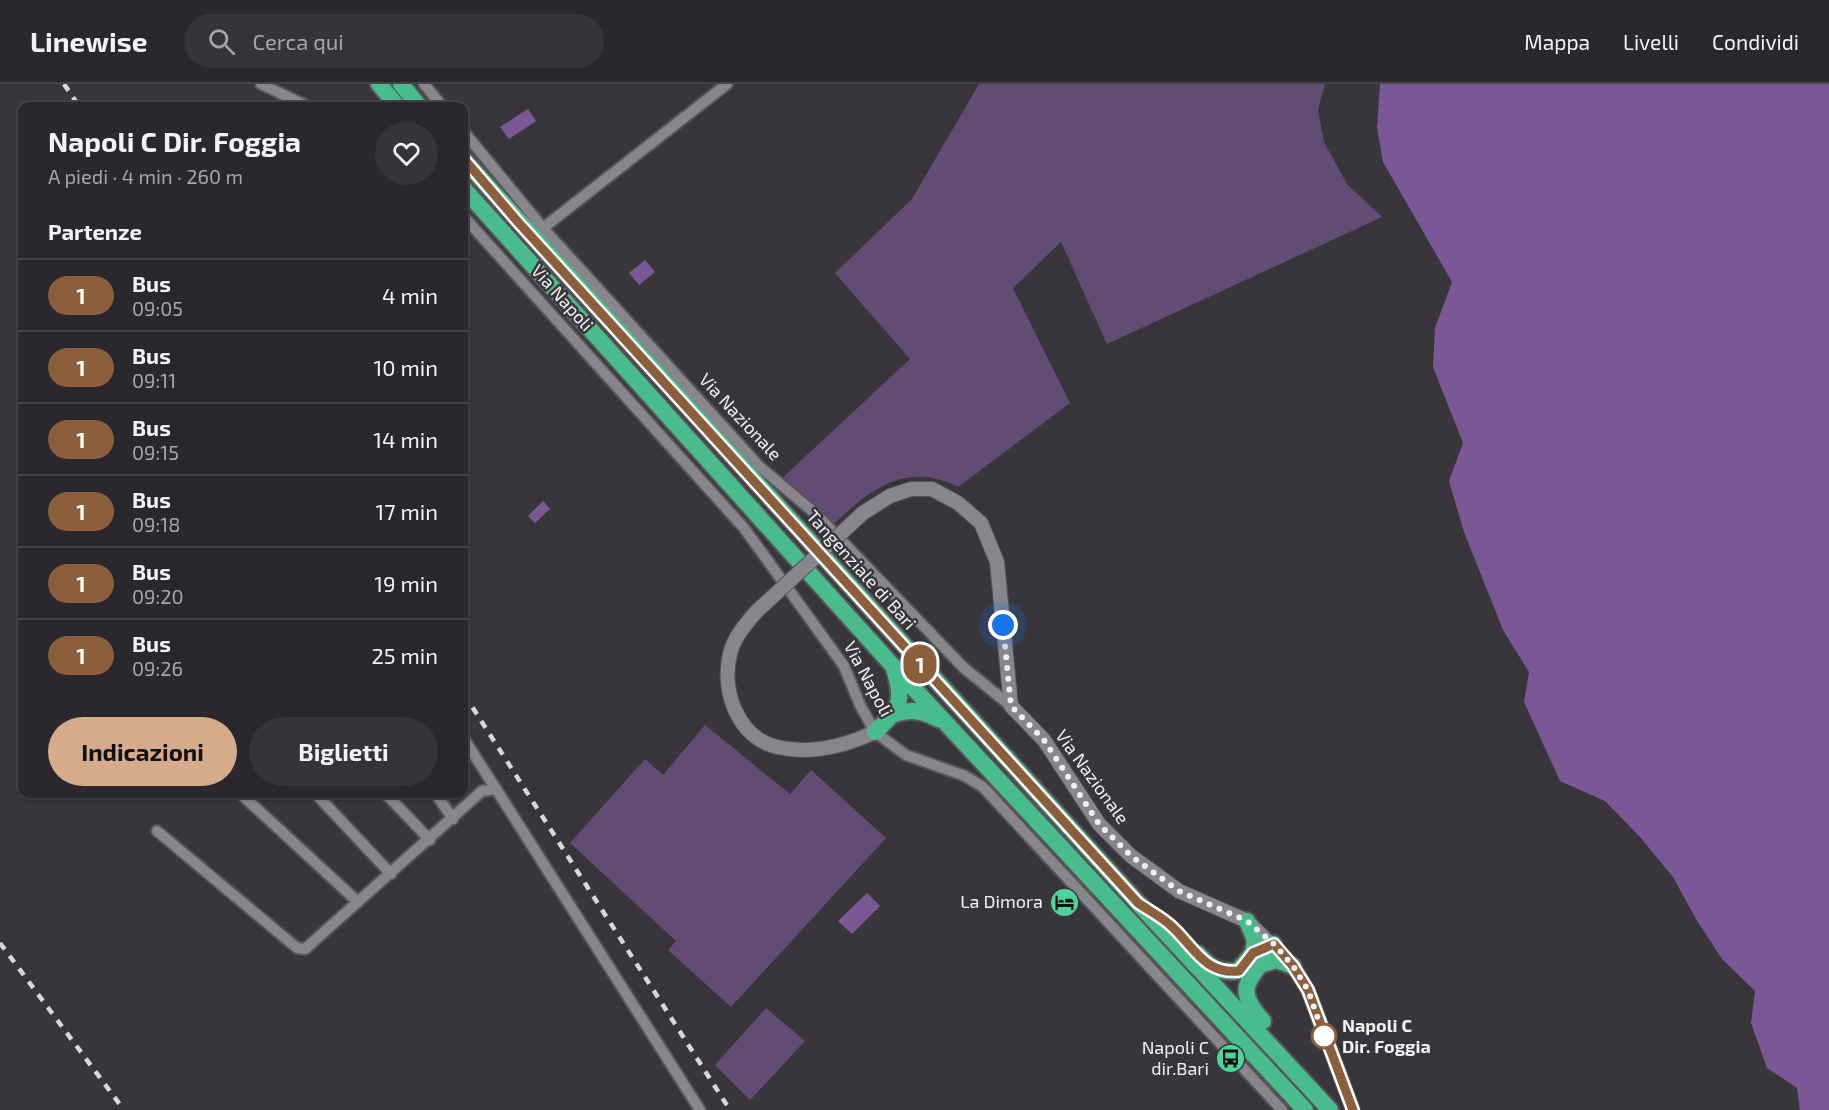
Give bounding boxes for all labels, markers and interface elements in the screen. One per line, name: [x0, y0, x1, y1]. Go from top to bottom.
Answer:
search box: [184, 14, 604, 68]
text: Linewise: [30, 24, 148, 58]
icon: search: [205, 25, 238, 58]
text: Cerca qui: [253, 28, 344, 54]
text: Mappa: [1524, 29, 1590, 54]
text: Livelli: [1623, 29, 1679, 54]
text: Condividi: [1712, 29, 1799, 54]
button: heart: [375, 122, 438, 185]
text: Napoli C Dir. Foggia: [48, 124, 301, 158]
text: A piedi · 4 min · 260 m: [48, 164, 243, 188]
text: Partenze: [48, 218, 142, 244]
street label: Via Napoli: [527, 259, 598, 335]
text: Bus: [132, 270, 171, 296]
text: 4 min: [382, 282, 438, 308]
text: 1: [76, 283, 86, 308]
text: 09:05: [132, 296, 183, 320]
text: Bus: [132, 342, 171, 368]
text: 10 min: [374, 354, 438, 380]
text: 1: [76, 355, 86, 380]
text: 09:11: [132, 368, 176, 392]
street label: Via Nazionale: [695, 368, 787, 464]
text: Bus: [132, 414, 171, 440]
text: 14 min: [373, 426, 438, 452]
text: 1: [76, 427, 86, 452]
text: 09:15: [132, 440, 179, 464]
text: Bus: [132, 486, 171, 512]
text: 17 min: [376, 498, 438, 524]
text: 1: [76, 499, 86, 524]
street label: Tangenziale di Bari: [802, 505, 921, 634]
text: 09:18: [132, 512, 180, 536]
text: Bus: [132, 558, 171, 584]
text: 19 min: [374, 570, 438, 596]
text: 1: [76, 571, 86, 596]
text: 09:20: [132, 584, 184, 608]
your location: [988, 610, 1018, 640]
text: Bus: [132, 630, 171, 656]
street label: Via Napoli: [840, 637, 898, 720]
text: 25 min: [371, 642, 438, 668]
text: 1: [76, 643, 86, 668]
line badge: 1: [900, 644, 940, 684]
text: 1: [915, 652, 925, 677]
text: 09:26: [132, 656, 183, 680]
button: Indicazioni: [48, 717, 237, 786]
button: Biglietti: [249, 717, 438, 786]
street label: Via Nazionale: [1051, 725, 1134, 828]
hotel icon: La Dimora: [1048, 886, 1080, 918]
place label: La Dimora: [960, 890, 1043, 912]
place label: Napoli C Dir. Foggia: [1342, 1014, 1431, 1057]
marker: Napoli C Dir. Foggia: [1311, 1023, 1337, 1049]
place label: Napoli C dir.Bari: [1142, 1036, 1209, 1079]
bus stop icon: Napoli C dir.Bari: [1214, 1042, 1246, 1074]

